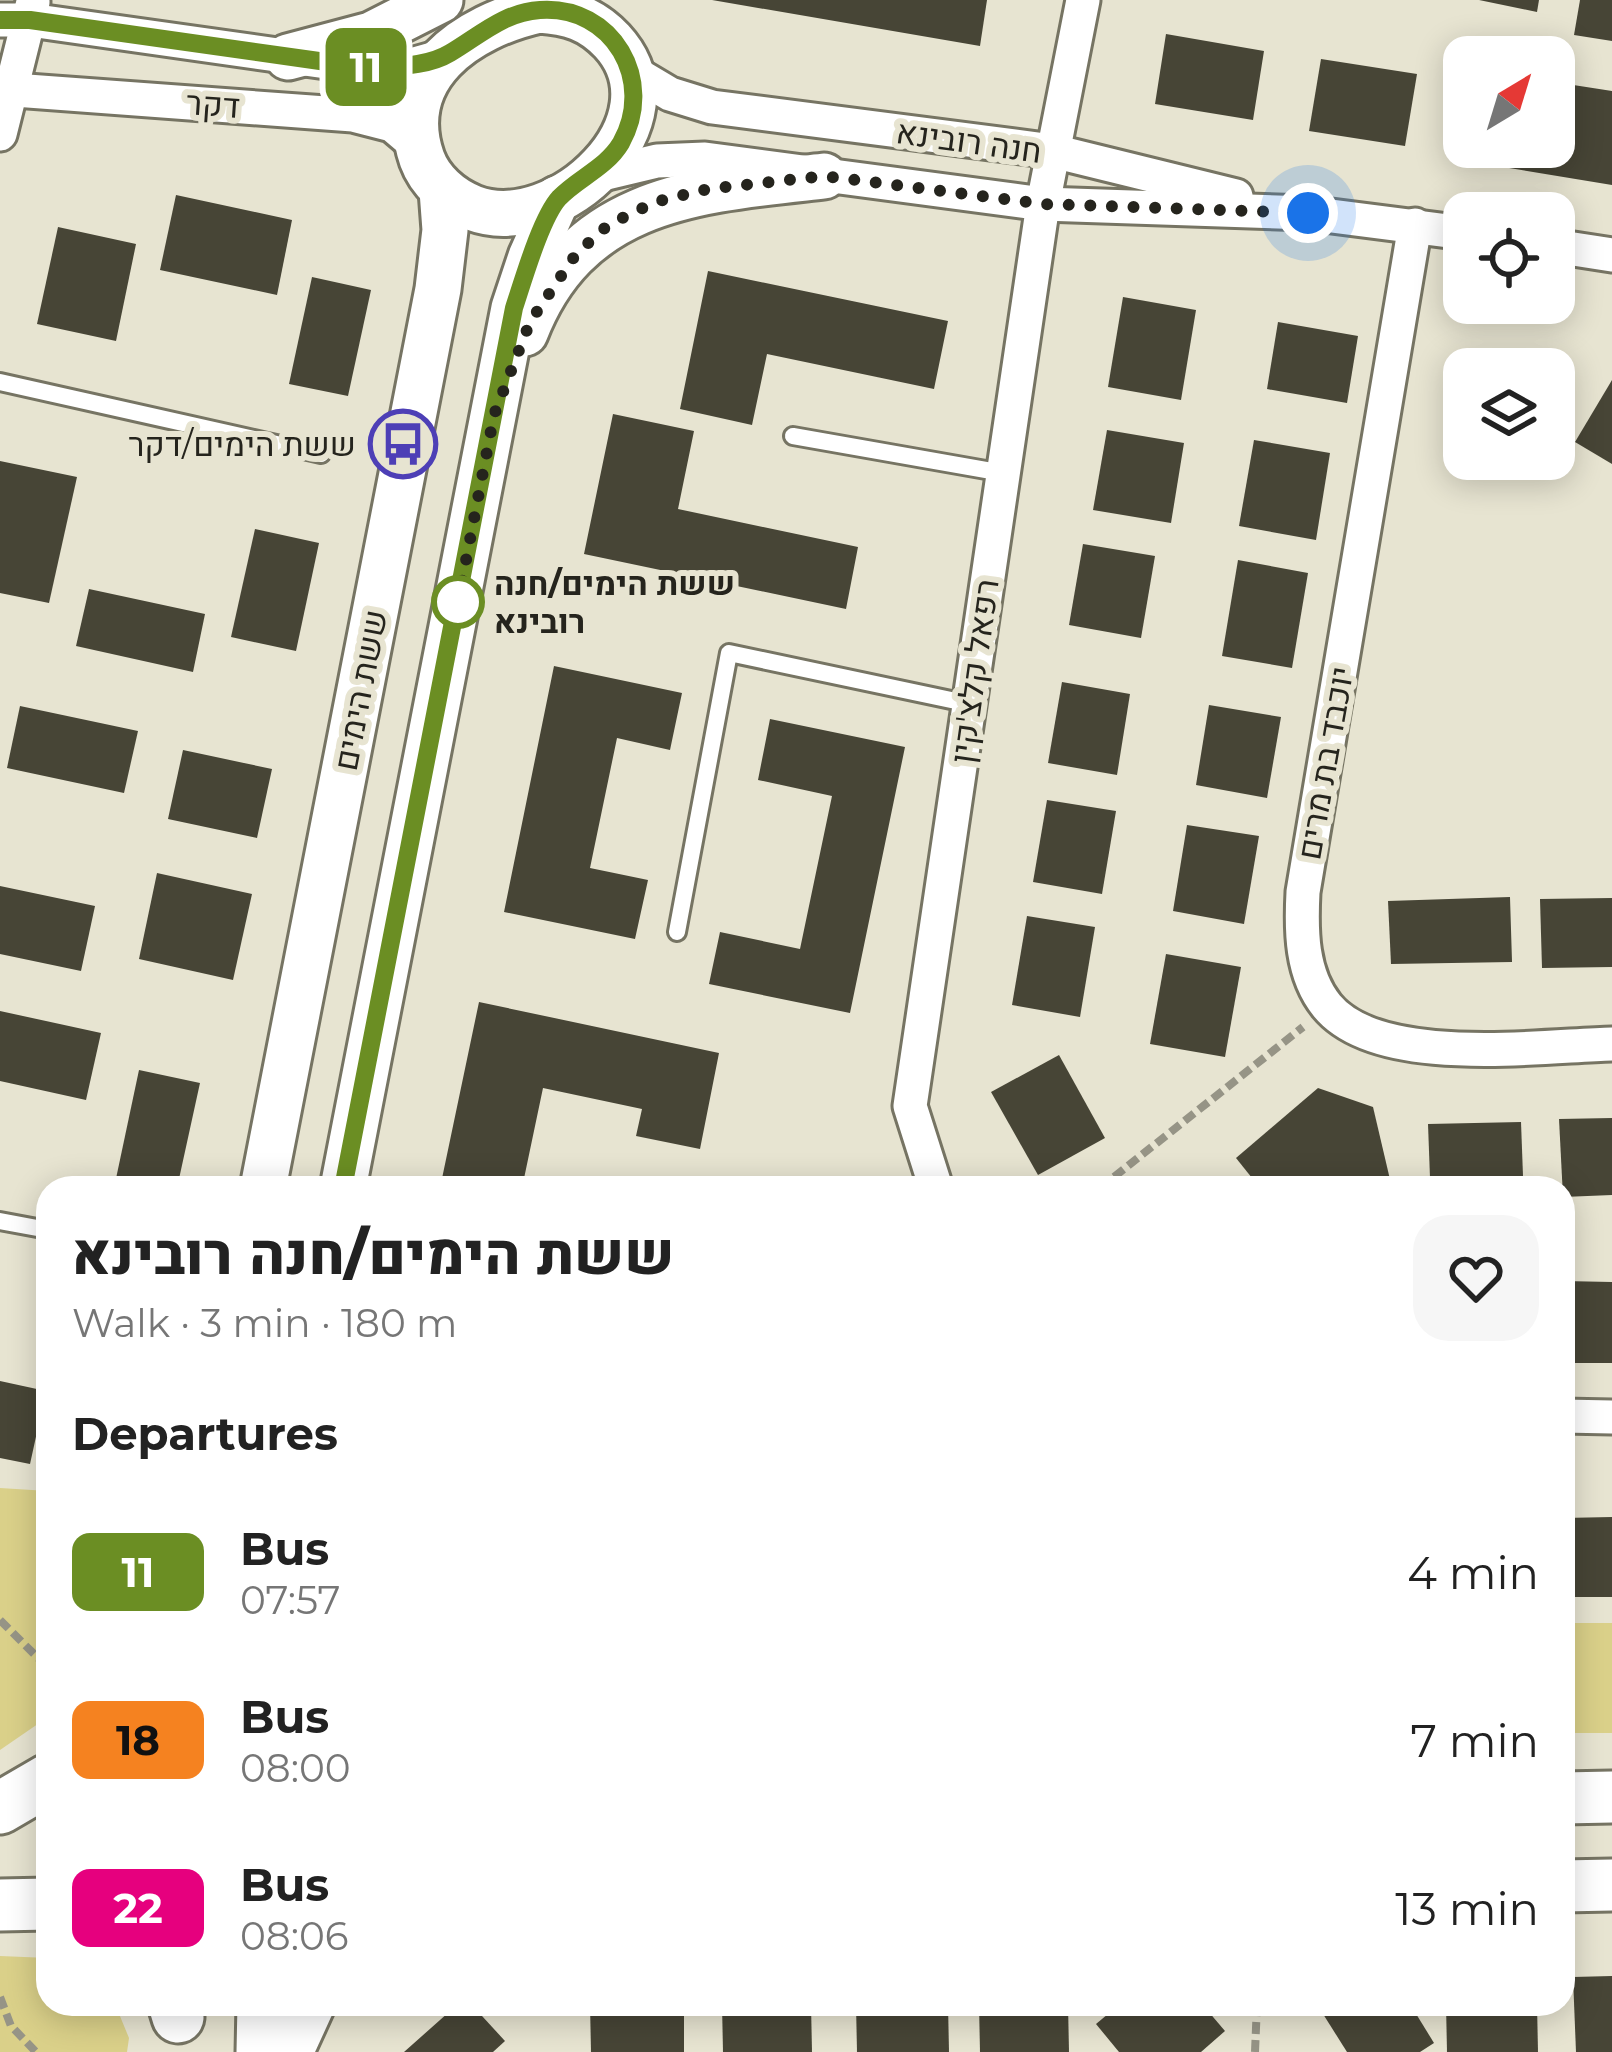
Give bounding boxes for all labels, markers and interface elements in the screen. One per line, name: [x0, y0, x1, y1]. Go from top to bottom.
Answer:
line badge: 11: [312, 28, 420, 106]
north arrow: [1443, 36, 1575, 168]
map controls: [1443, 36, 1575, 480]
text: 11: [350, 41, 382, 93]
street label: דקר: [185, 82, 241, 126]
street label: חנה רובינא: [894, 111, 1044, 171]
your location: [1278, 183, 1338, 243]
button: locate: [1443, 192, 1575, 324]
button: layers: [1443, 348, 1575, 480]
bus stop icon: ששת הימים/דקר: [368, 409, 438, 479]
place label: ששת הימים/דקר: [128, 424, 356, 464]
place label: ששת הימים/חנה רובינא: [494, 563, 735, 641]
street label: רפאל קלצ'קין: [941, 576, 1007, 766]
marker: ששת הימים/חנה רובינא: [433, 577, 483, 627]
street label: ששת הימים: [325, 606, 395, 774]
street label: יוכבד בת מרים: [1288, 663, 1362, 863]
button: heart: [1413, 1215, 1539, 1341]
text: ששת הימים/חנה רובינא: [72, 1219, 675, 1288]
text: Walk · 3 min · 180 m: [72, 1299, 457, 1347]
text: Departures: [72, 1406, 338, 1461]
text: Bus: [240, 1521, 329, 1576]
text: 4 min: [1407, 1545, 1539, 1600]
text: 11: [122, 1546, 154, 1598]
text: 07:57: [240, 1576, 340, 1624]
text: Bus: [240, 1689, 329, 1744]
text: 7 min: [1410, 1713, 1539, 1768]
text: 18: [116, 1714, 160, 1766]
text: 08:00: [240, 1744, 351, 1792]
text: Bus: [240, 1857, 329, 1912]
text: 13 min: [1395, 1881, 1539, 1936]
text: 22: [113, 1882, 163, 1934]
text: 08:06: [240, 1912, 349, 1960]

